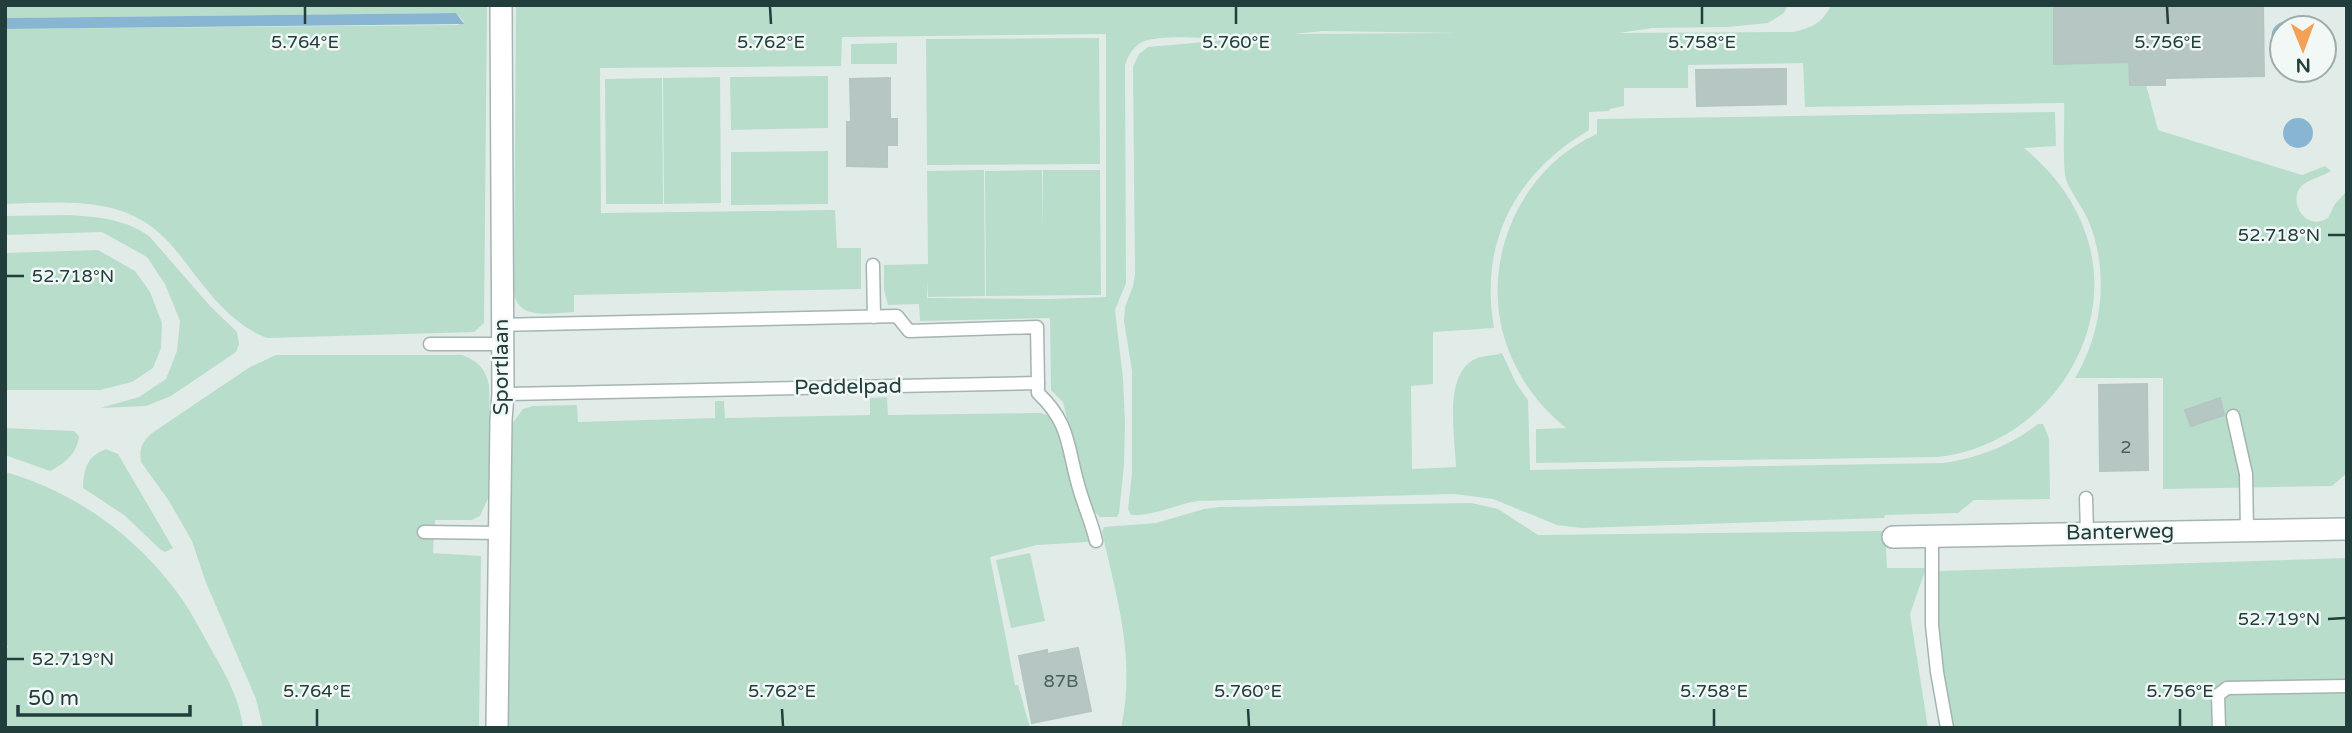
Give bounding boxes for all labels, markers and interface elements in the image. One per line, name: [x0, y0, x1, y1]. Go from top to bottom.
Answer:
north arrow: [2268, 14, 2338, 84]
text: 5.764°E: [271, 31, 339, 53]
text: 5.762°E: [737, 31, 805, 53]
text: 5.760°E: [1202, 31, 1270, 53]
text: 5.758°E: [1668, 31, 1736, 53]
text: 5.756°E: [2134, 31, 2202, 53]
text: N: [2295, 54, 2311, 76]
text: 52.718°N: [2238, 224, 2320, 246]
text: 52.718°N: [32, 265, 114, 287]
street label: Sportlaan: [489, 319, 514, 415]
street label: Peddelpad: [794, 374, 902, 400]
house number: 2: [2120, 436, 2132, 458]
street label: Banterweg: [2066, 519, 2174, 545]
text: 52.719°N: [2238, 608, 2320, 630]
text: 52.719°N: [32, 648, 114, 670]
house number: 87B: [1043, 670, 1079, 692]
scale bar: [18, 674, 189, 718]
text: 5.764°E: [283, 680, 351, 702]
text: 5.762°E: [748, 680, 816, 702]
text: 5.760°E: [1214, 680, 1282, 702]
text: 5.758°E: [1680, 680, 1748, 702]
text: 5.756°E: [2146, 680, 2214, 702]
text: 50 m: [28, 686, 79, 711]

